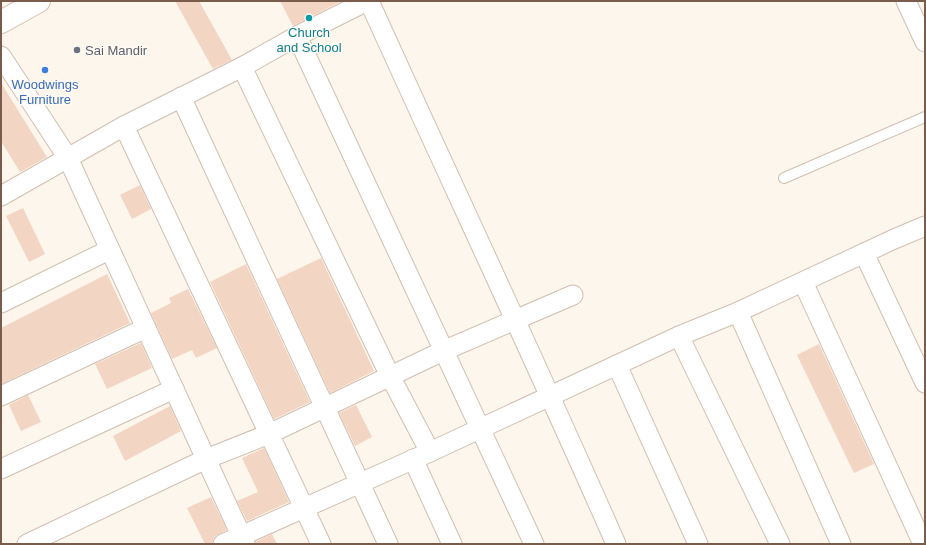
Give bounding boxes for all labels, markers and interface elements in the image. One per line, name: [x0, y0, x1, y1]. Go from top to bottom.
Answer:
marker: Church and School: [304, 13, 314, 23]
place label: Church and School: [276, 25, 342, 55]
place label: Sai Mandir: [85, 43, 148, 58]
marker: Sai Mandir: [72, 45, 82, 55]
marker: Woodwings Furniture: [40, 65, 50, 75]
place label: Woodwings Furniture: [12, 77, 79, 107]

